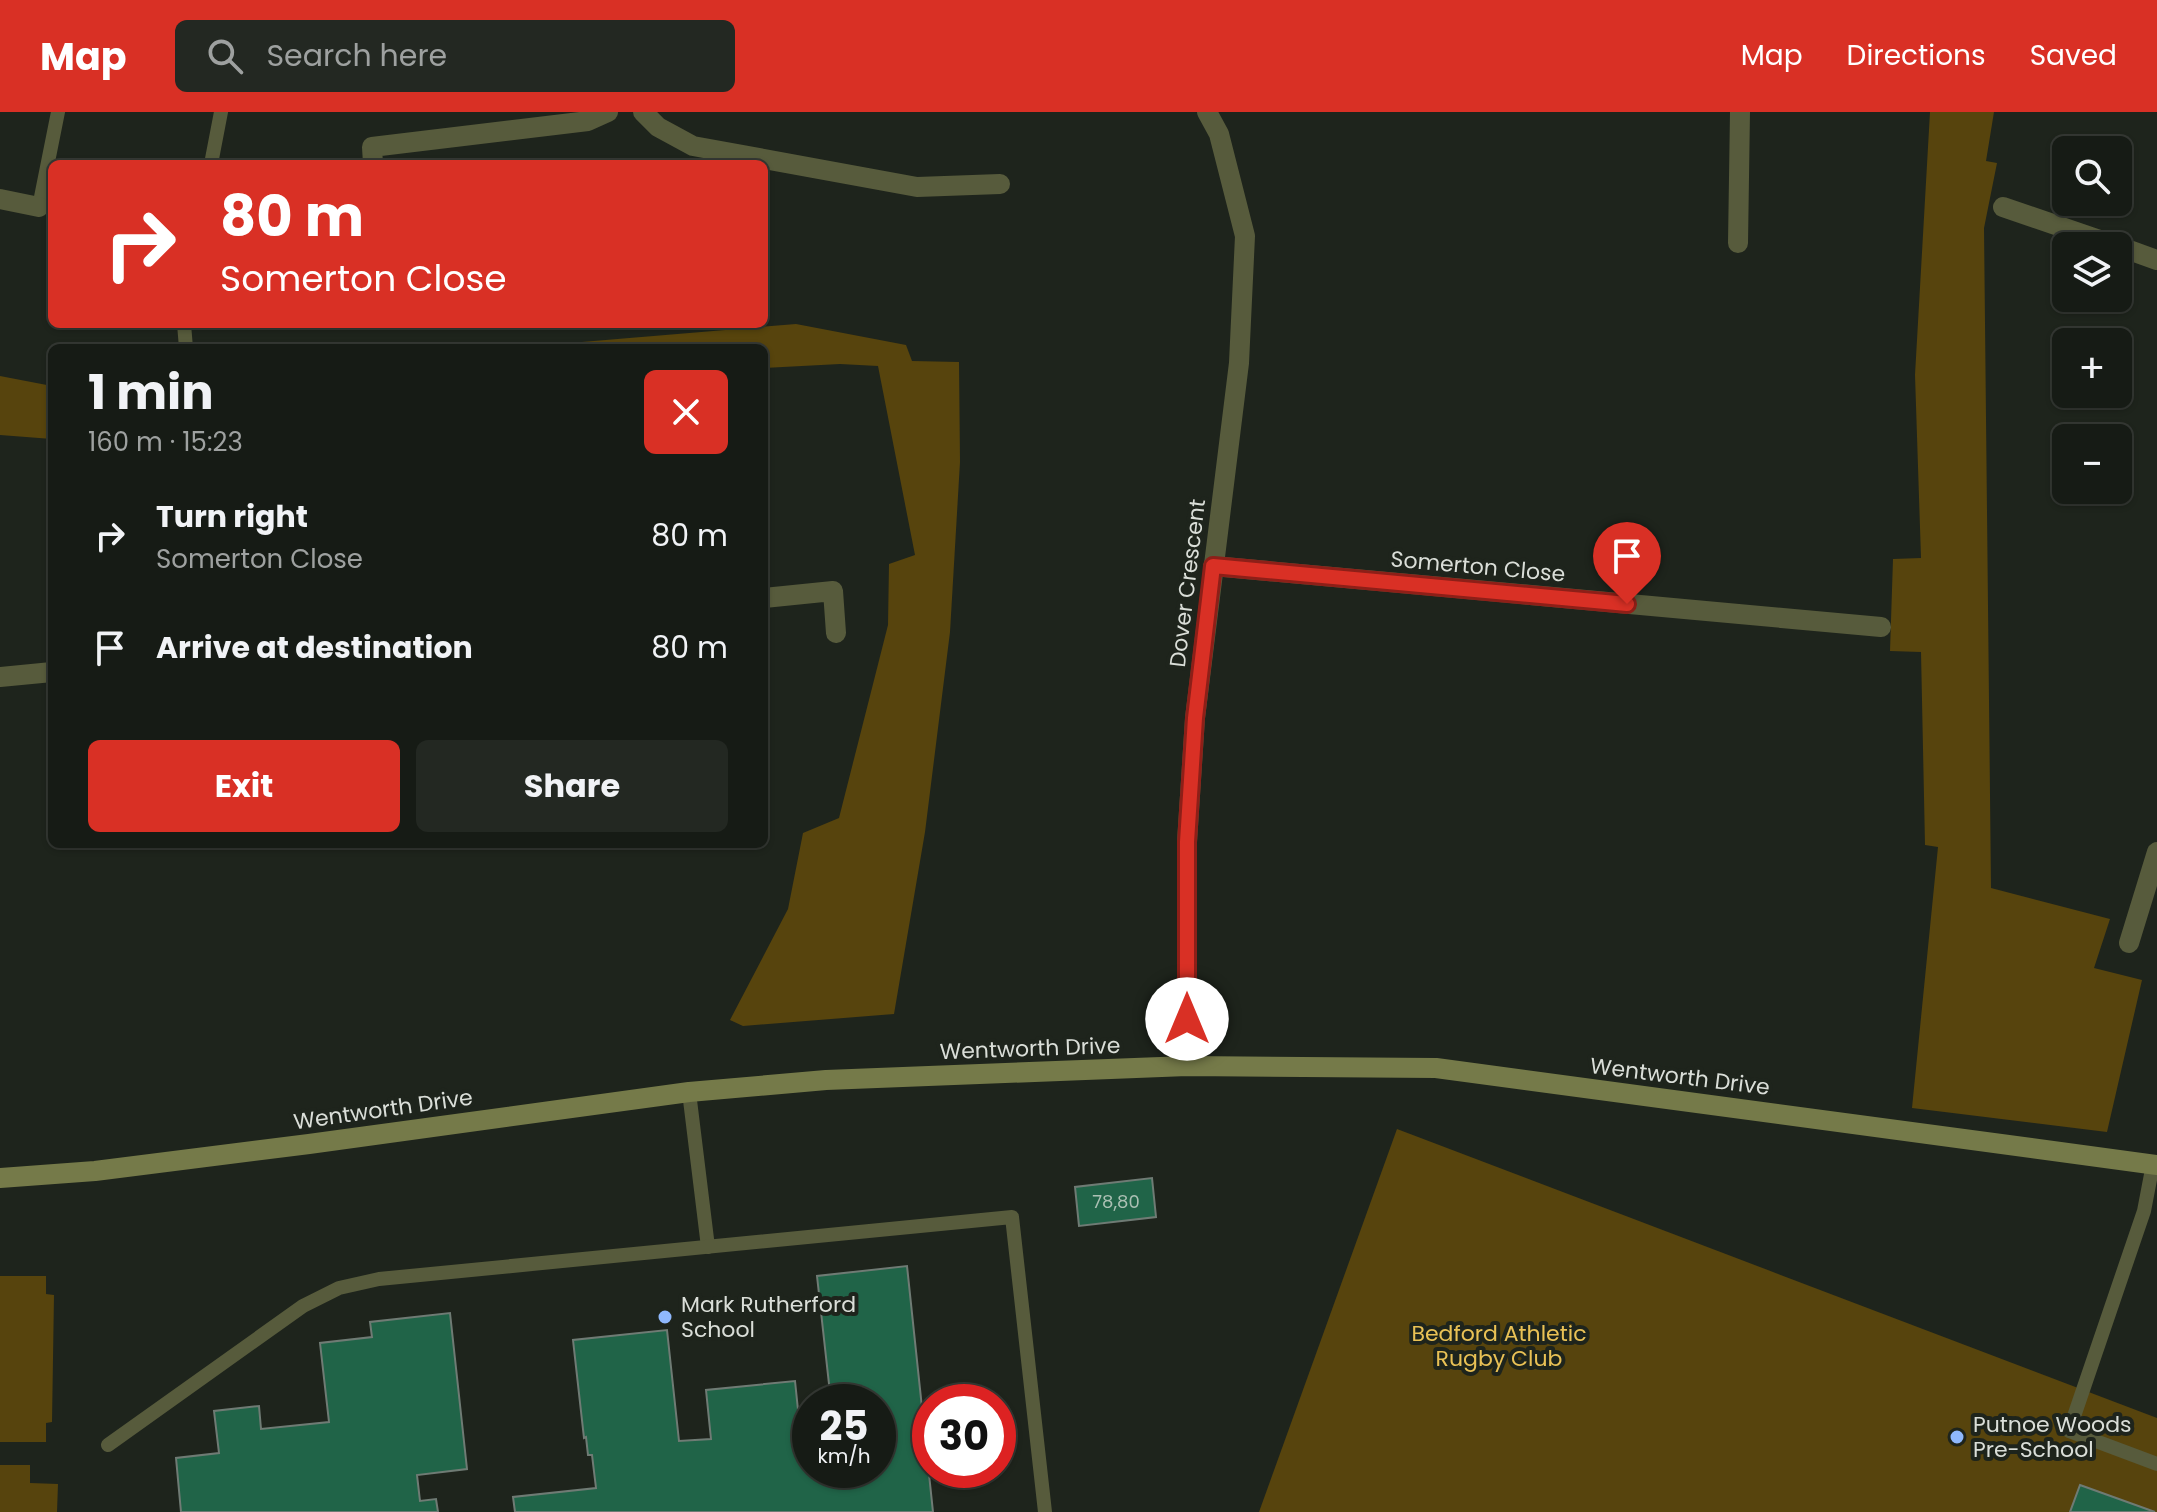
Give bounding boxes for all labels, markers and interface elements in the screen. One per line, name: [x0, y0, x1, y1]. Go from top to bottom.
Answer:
search box: [175, 20, 735, 92]
text: Map: [40, 30, 127, 83]
icon: search: [203, 34, 247, 78]
text: Search here: [267, 34, 447, 77]
text: Map: [1741, 36, 1803, 75]
text: Directions: [1847, 36, 1986, 75]
text: Saved: [2030, 36, 2117, 75]
map controls: [2052, 136, 2132, 504]
button: search: [2052, 136, 2132, 216]
text: 80 m: [220, 177, 364, 256]
icon: right: [88, 192, 192, 296]
button: layers: [2052, 232, 2132, 312]
text: Somerton Close: [220, 253, 507, 304]
button: +: [2052, 328, 2132, 408]
text: 1 min: [88, 359, 214, 426]
button: close: [644, 370, 728, 454]
text: 160 m · 15:23: [88, 424, 243, 460]
button: −: [2052, 424, 2132, 504]
text: Turn right: [156, 495, 308, 538]
street label: Dover Crescent: [1162, 497, 1213, 669]
icon: right: [88, 514, 132, 558]
text: 80 m: [651, 514, 728, 557]
pin: [1593, 522, 1661, 604]
icon: arrive: [1605, 534, 1649, 578]
text: Somerton Close: [156, 541, 363, 577]
street label: Somerton Close: [1389, 543, 1567, 590]
icon: arrive: [88, 626, 132, 670]
text: Arrive at destination: [156, 626, 473, 669]
text: 80 m: [651, 626, 728, 669]
button: Exit: [88, 740, 400, 832]
button: Share: [416, 740, 728, 832]
position arrow: [1145, 977, 1229, 1061]
street label: Wentworth Drive: [939, 1030, 1121, 1067]
street label: Wentworth Drive: [1588, 1050, 1771, 1103]
street label: Wentworth Drive: [291, 1082, 475, 1137]
house number: 78,80: [1092, 1189, 1140, 1214]
place label: Mark Rutherford School: [681, 1289, 856, 1345]
marker: Mark Rutherford School: [656, 1308, 674, 1326]
park label: Bedford Athletic Rugby Club: [1411, 1318, 1587, 1374]
speed limit sign: 30: [912, 1384, 1016, 1488]
text: 25: [820, 1398, 868, 1454]
place label: Putnoe Woods Pre-School: [1973, 1409, 2132, 1465]
marker: Putnoe Woods Pre-School: [1948, 1428, 1966, 1446]
text: km/h: [817, 1442, 871, 1470]

